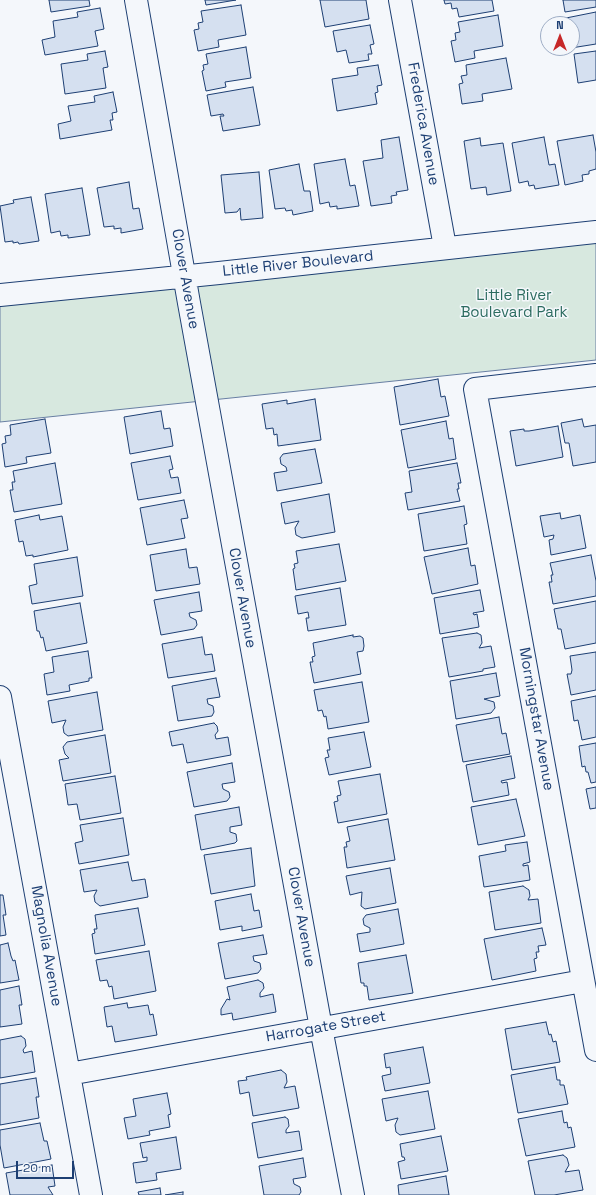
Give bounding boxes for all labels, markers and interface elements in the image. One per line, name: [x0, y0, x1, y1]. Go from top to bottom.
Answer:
north arrow: [540, 16, 580, 56]
text: N: [556, 18, 564, 32]
street label: Frederica Avenue: [403, 61, 443, 187]
street label: Clover Avenue: [167, 227, 203, 331]
street label: Little River Boulevard: [222, 247, 374, 281]
park label: Little River Boulevard Park: [460, 287, 568, 322]
street label: Clover Avenue: [224, 546, 260, 650]
street label: Morningstar Avenue: [515, 646, 557, 792]
street label: Clover Avenue: [283, 865, 319, 969]
street label: Magnolia Avenue: [27, 884, 65, 1008]
street label: Harrogate Street: [264, 1008, 388, 1046]
scale bar: [18, 1153, 76, 1179]
text: 20 m: [23, 1160, 51, 1176]

